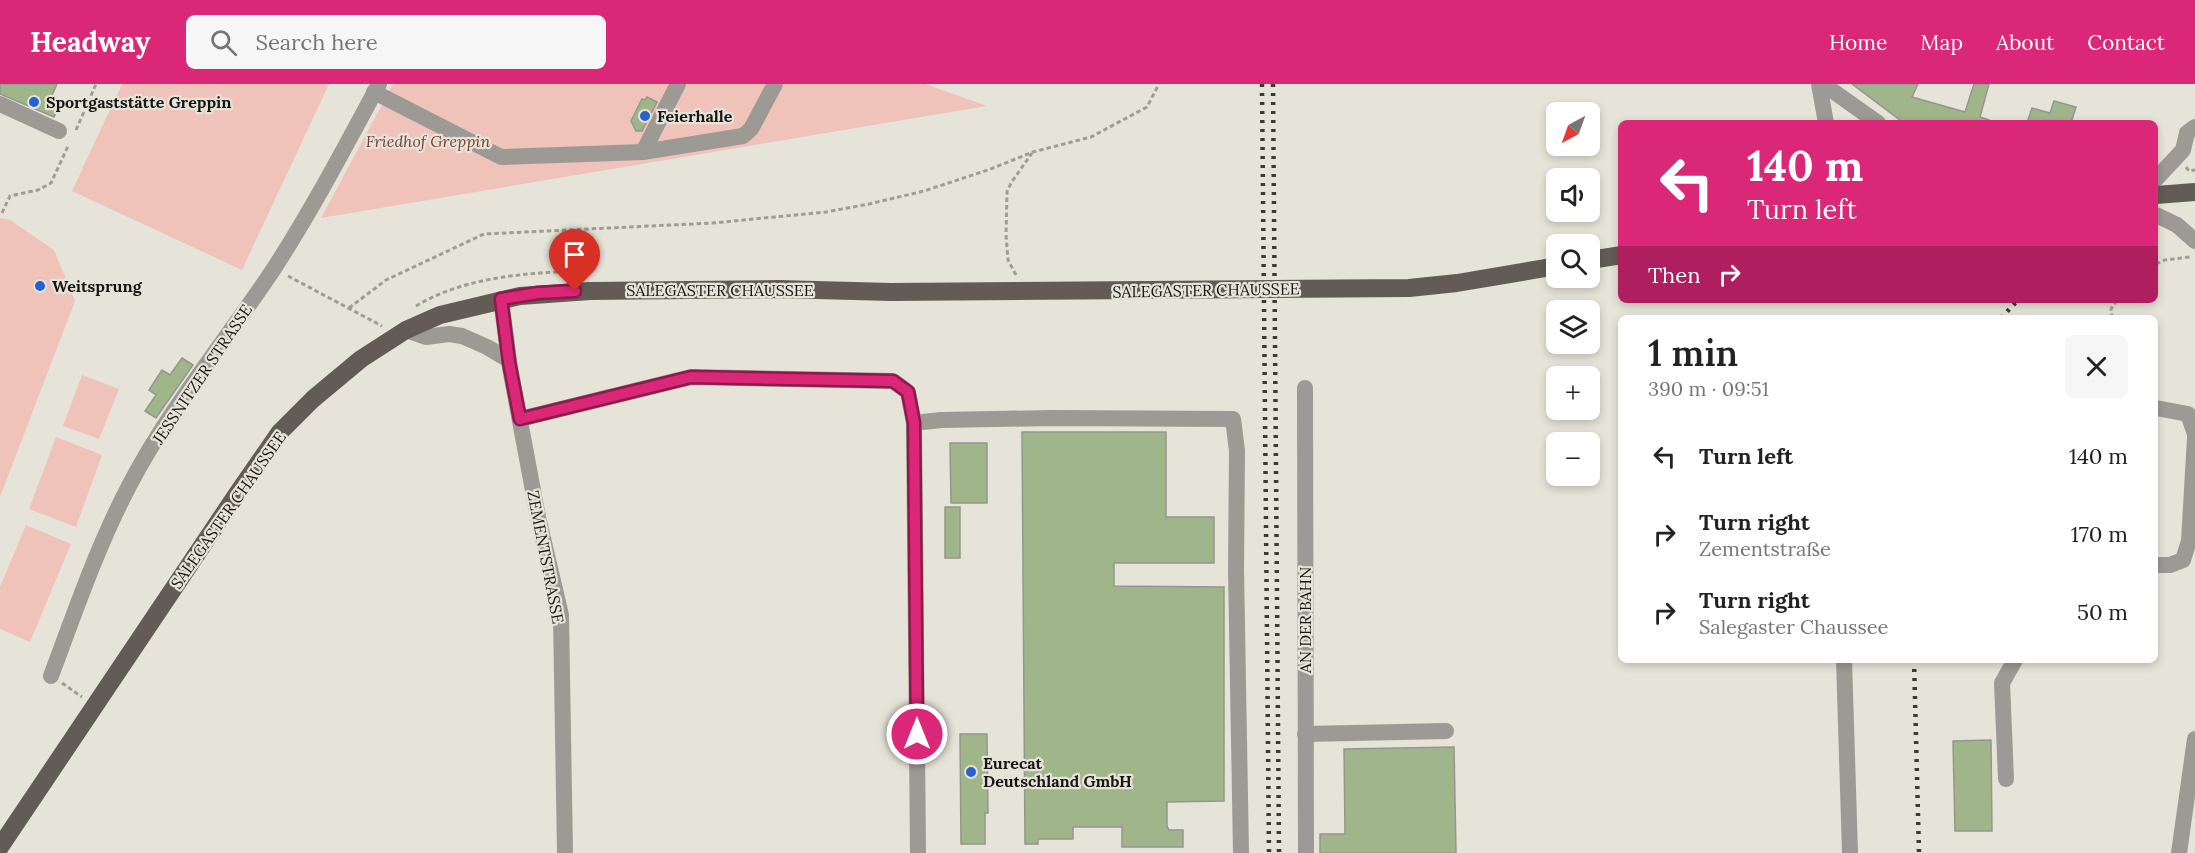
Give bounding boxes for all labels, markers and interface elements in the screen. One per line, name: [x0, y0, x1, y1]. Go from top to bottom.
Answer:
search box: [186, 15, 606, 69]
text: Headway: [30, 24, 150, 60]
icon: search: [207, 26, 240, 59]
text: Search here: [255, 28, 378, 56]
text: Home: [1829, 29, 1887, 56]
text: Map: [1920, 29, 1963, 56]
text: About: [1996, 29, 2054, 56]
text: Contact: [2087, 29, 2165, 56]
place label: Sportgaststätte Greppin: [46, 92, 231, 112]
marker: Sportgaststätte Greppin: [27, 95, 41, 109]
north arrow: [1546, 102, 1600, 156]
map controls: [1546, 102, 1600, 486]
place label: Feierhalle: [657, 106, 733, 126]
marker: Feierhalle: [638, 109, 652, 123]
park label: Friedhof Greppin: [366, 131, 490, 151]
text: 140 m: [1747, 139, 1863, 193]
icon: left: [1648, 144, 1726, 222]
button: sound: [1546, 168, 1600, 222]
text: Turn left: [1747, 192, 1857, 226]
pin: [549, 229, 600, 291]
button: search: [1546, 234, 1600, 288]
icon: arrive: [558, 238, 591, 271]
icon: right: [1713, 258, 1746, 291]
text: Then: [1648, 261, 1701, 289]
place label: Weitsprung: [52, 276, 143, 296]
street label: SALEGASTER CHAUSSEE: [1112, 278, 1300, 302]
marker: Weitsprung: [33, 279, 47, 293]
street label: SALEGASTER CHAUSSEE: [626, 280, 814, 300]
street label: JESSNITZER STRASSE: [147, 300, 256, 448]
button: layers: [1546, 300, 1600, 354]
text: 1 min: [1648, 330, 1738, 376]
button: close: [2065, 335, 2128, 398]
button: +: [1546, 366, 1600, 420]
text: 390 m · 09:51: [1648, 376, 1769, 401]
street label: SALEGASTER CHAUSSEE: [166, 427, 290, 593]
button: −: [1546, 432, 1600, 486]
icon: left: [1648, 440, 1681, 473]
text: Turn left: [1699, 442, 1793, 470]
text: 140 m: [2069, 442, 2128, 470]
street label: ZEMENTSTRASSE: [523, 489, 569, 625]
text: Turn right: [1699, 508, 1810, 536]
icon: right: [1648, 518, 1681, 551]
text: 170 m: [2071, 520, 2128, 548]
text: Zementstraße: [1699, 536, 1831, 561]
street label: AN DER BAHN: [1295, 567, 1315, 674]
text: Turn right: [1699, 586, 1810, 614]
icon: right: [1648, 596, 1681, 629]
text: 50 m: [2077, 598, 2128, 626]
text: Salegaster Chaussee: [1699, 614, 1888, 639]
position arrow: [885, 702, 949, 766]
place label: Eurecat Deutschland GmbH: [983, 753, 1132, 791]
marker: Eurecat Deutschland GmbH: [964, 765, 978, 779]

